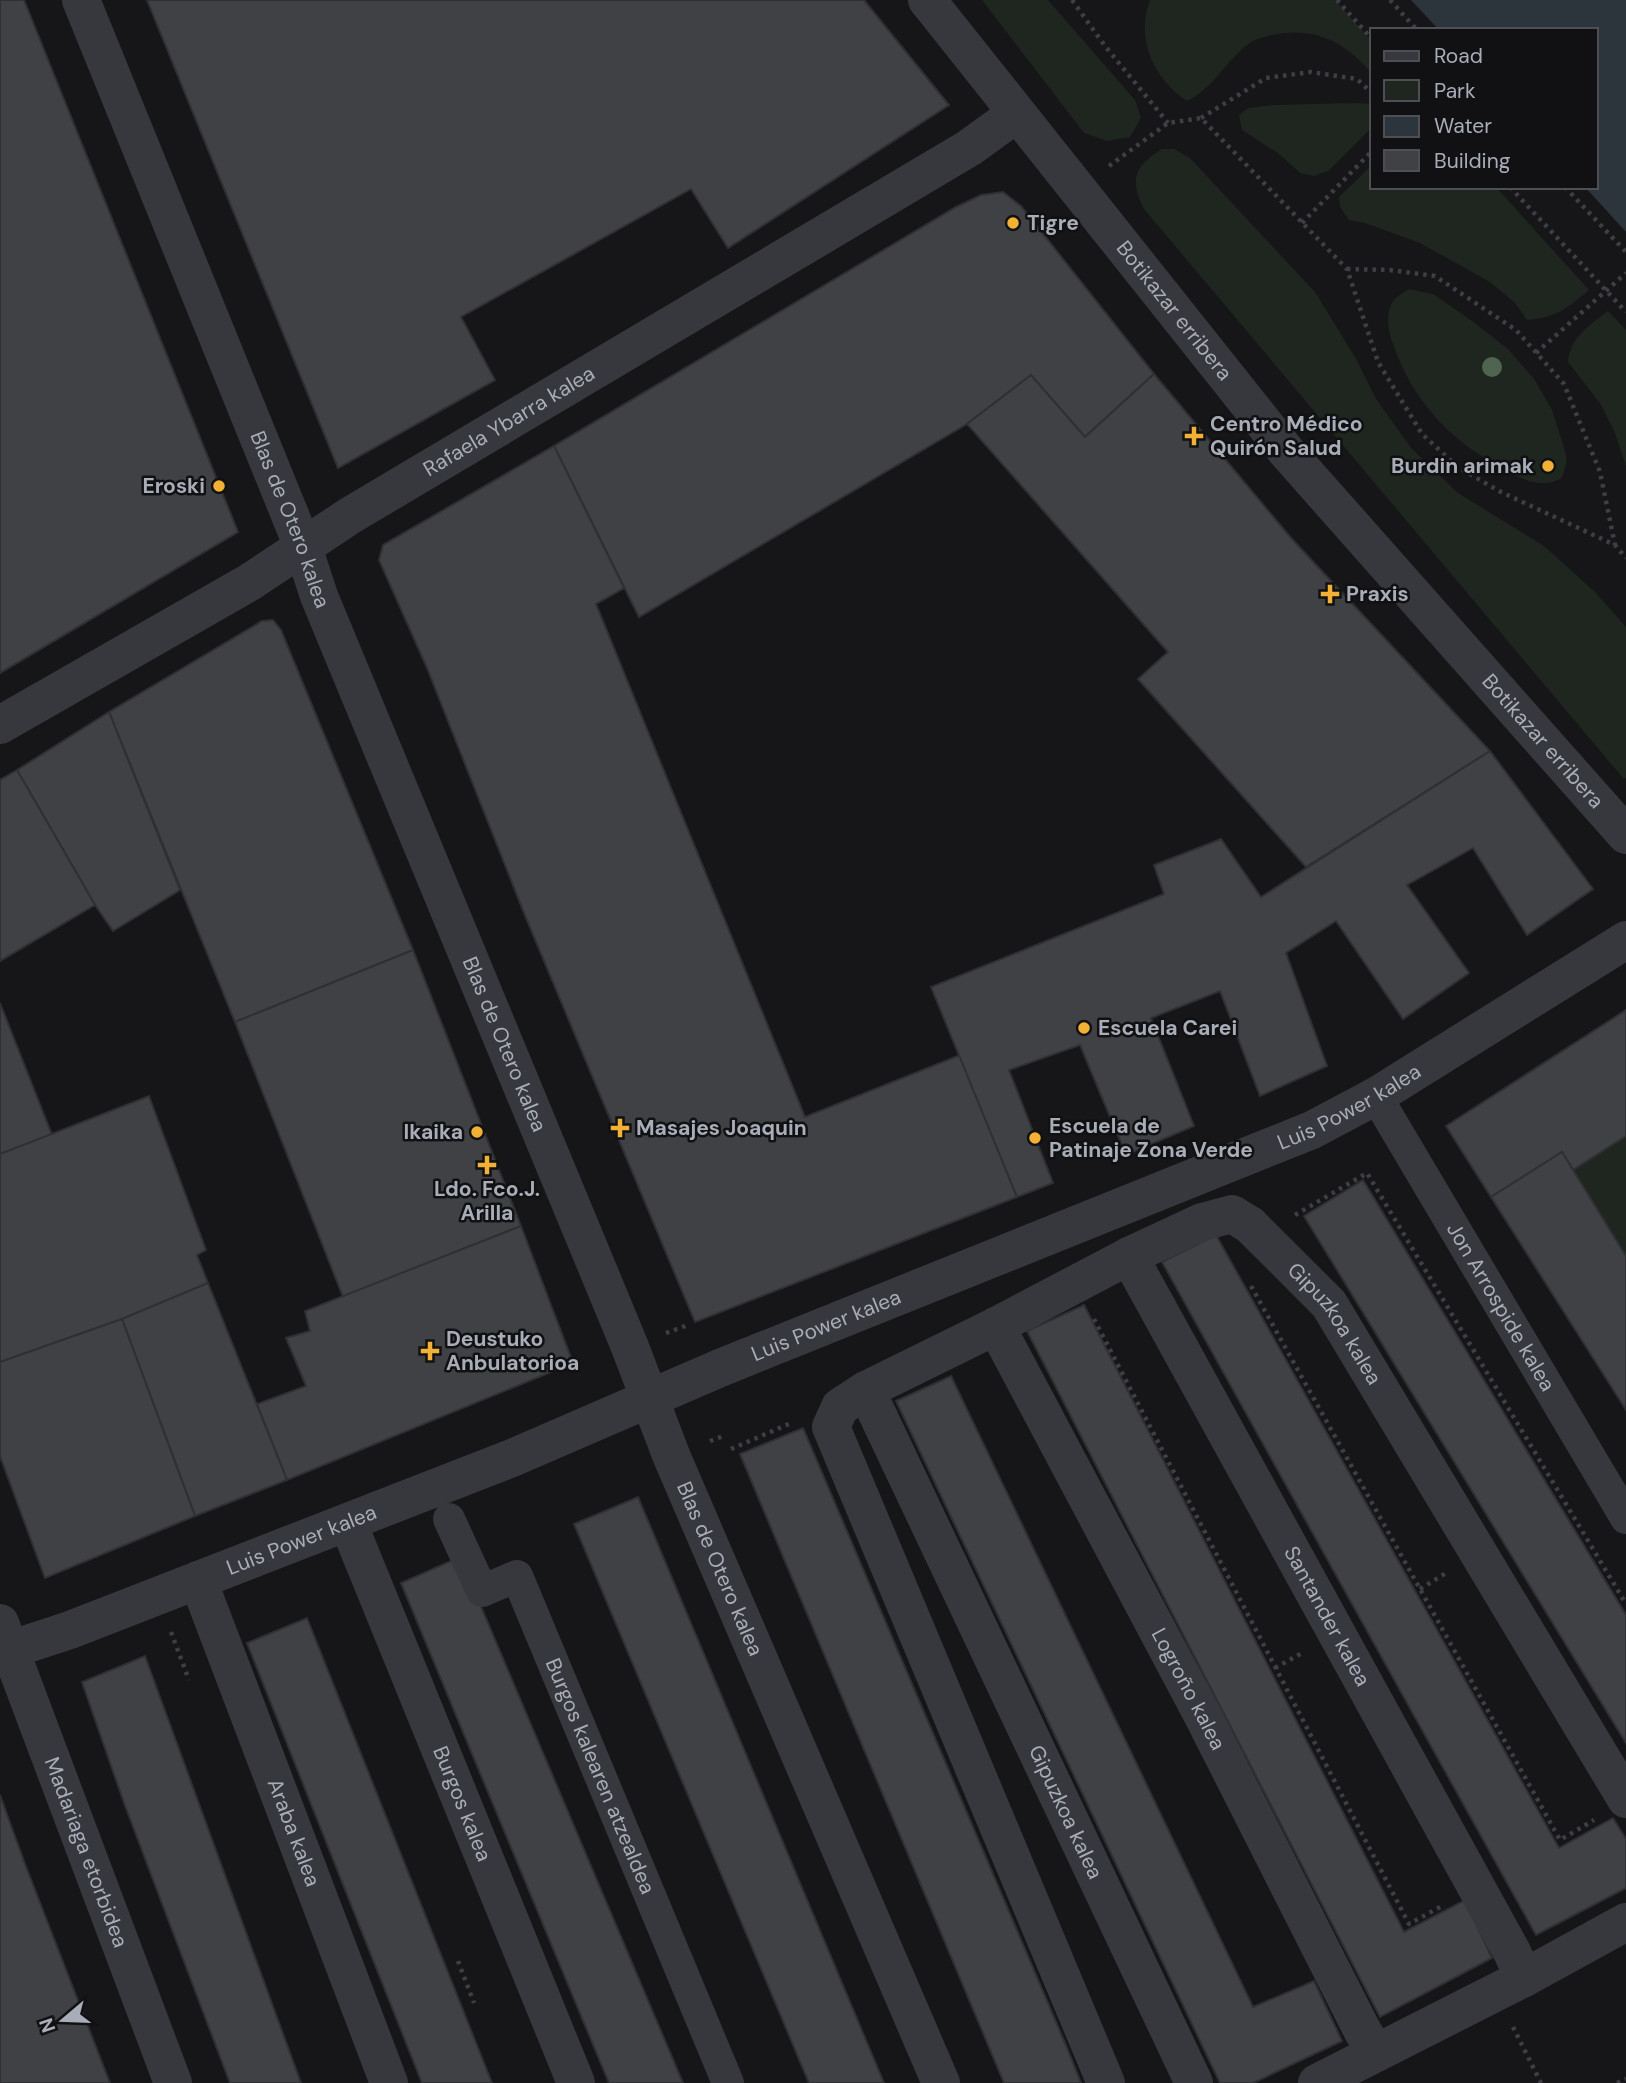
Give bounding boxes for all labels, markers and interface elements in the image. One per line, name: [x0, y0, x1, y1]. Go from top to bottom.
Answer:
legend: [1370, 28, 1598, 189]
text: Road: [1434, 42, 1483, 70]
text: Park: [1434, 77, 1476, 105]
text: Water: [1434, 112, 1492, 140]
text: Building: [1434, 147, 1511, 175]
place label: Tigre: [1027, 209, 1079, 237]
marker: Tigre: [1005, 215, 1021, 231]
street label: Botikazar erribera: [1110, 235, 1239, 386]
street label: Rafaela Ybarra kalea: [418, 359, 600, 483]
place label: Centro Médico Quirón Salud: [1210, 410, 1363, 462]
marker: Centro Médico Quirón Salud: [1184, 426, 1204, 446]
street label: Blas de Otero kalea: [243, 427, 336, 612]
place label: Burdin arimak: [1391, 452, 1534, 480]
marker: Burdin arimak: [1540, 458, 1556, 474]
place label: Eroski: [142, 472, 205, 500]
marker: Eroski: [211, 478, 227, 494]
place label: Praxis: [1346, 580, 1409, 608]
marker: Praxis: [1320, 584, 1340, 604]
street label: Botikazar erribera: [1476, 668, 1610, 815]
street label: Blas de Otero kalea: [456, 952, 553, 1136]
place label: Escuela Carei: [1098, 1014, 1237, 1042]
marker: Escuela Carei: [1076, 1020, 1092, 1036]
street label: Luis Power kalea: [1273, 1057, 1426, 1156]
place label: Escuela de Patinaje Zona Verde: [1049, 1112, 1253, 1164]
place label: Masajes Joaquin: [636, 1114, 807, 1142]
place label: Ikaika: [403, 1118, 463, 1146]
marker: Masajes Joaquin: [610, 1118, 630, 1138]
marker: Ikaika: [469, 1124, 485, 1140]
marker: Escuela de Patinaje Zona Verde: [1027, 1130, 1043, 1146]
marker: Ldo. Fco.J. Arilla: [479, 1157, 495, 1173]
place label: Ldo. Fco.J. Arilla: [434, 1175, 540, 1227]
street label: Jon Arrospide kalea: [1440, 1217, 1562, 1396]
street label: Gipuzkoa kalea: [1281, 1256, 1388, 1390]
street label: Luis Power kalea: [747, 1283, 905, 1368]
place label: Deustuko Anbulatorioa: [446, 1325, 579, 1377]
marker: Deustuko Anbulatorioa: [420, 1341, 440, 1361]
street label: Blas de Otero kalea: [670, 1477, 770, 1660]
street label: Luis Power kalea: [222, 1498, 381, 1582]
street label: Santander kalea: [1277, 1541, 1377, 1691]
street label: Logroño kalea: [1145, 1623, 1232, 1755]
street label: Burgos kalearen atzealdea: [539, 1654, 662, 1898]
street label: Gipuzkoa kalea: [1022, 1741, 1109, 1884]
street label: Burgos kalea: [426, 1742, 498, 1865]
street label: Madariaga etorbidea: [38, 1753, 135, 1951]
street label: Araba kalea: [261, 1774, 327, 1890]
north arrow: [28, 1985, 98, 2055]
text: N: [33, 2015, 61, 2036]

